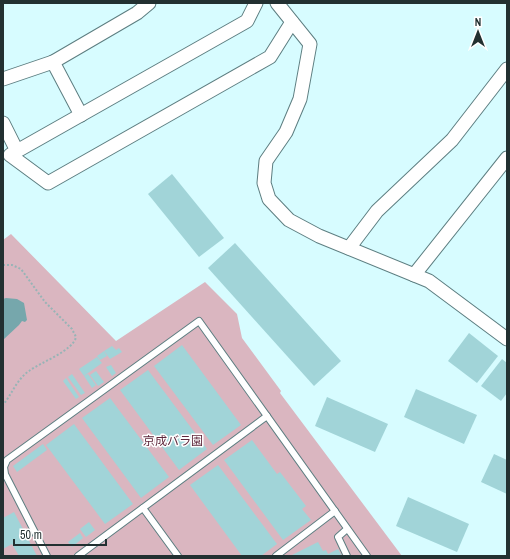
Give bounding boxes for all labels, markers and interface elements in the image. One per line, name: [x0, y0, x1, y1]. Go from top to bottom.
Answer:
north arrow: [458, 12, 498, 52]
text: N: [475, 15, 481, 29]
park label: 京成バラ園: [143, 433, 203, 449]
scale bar: [14, 521, 106, 547]
text: 50 m: [20, 527, 42, 543]

